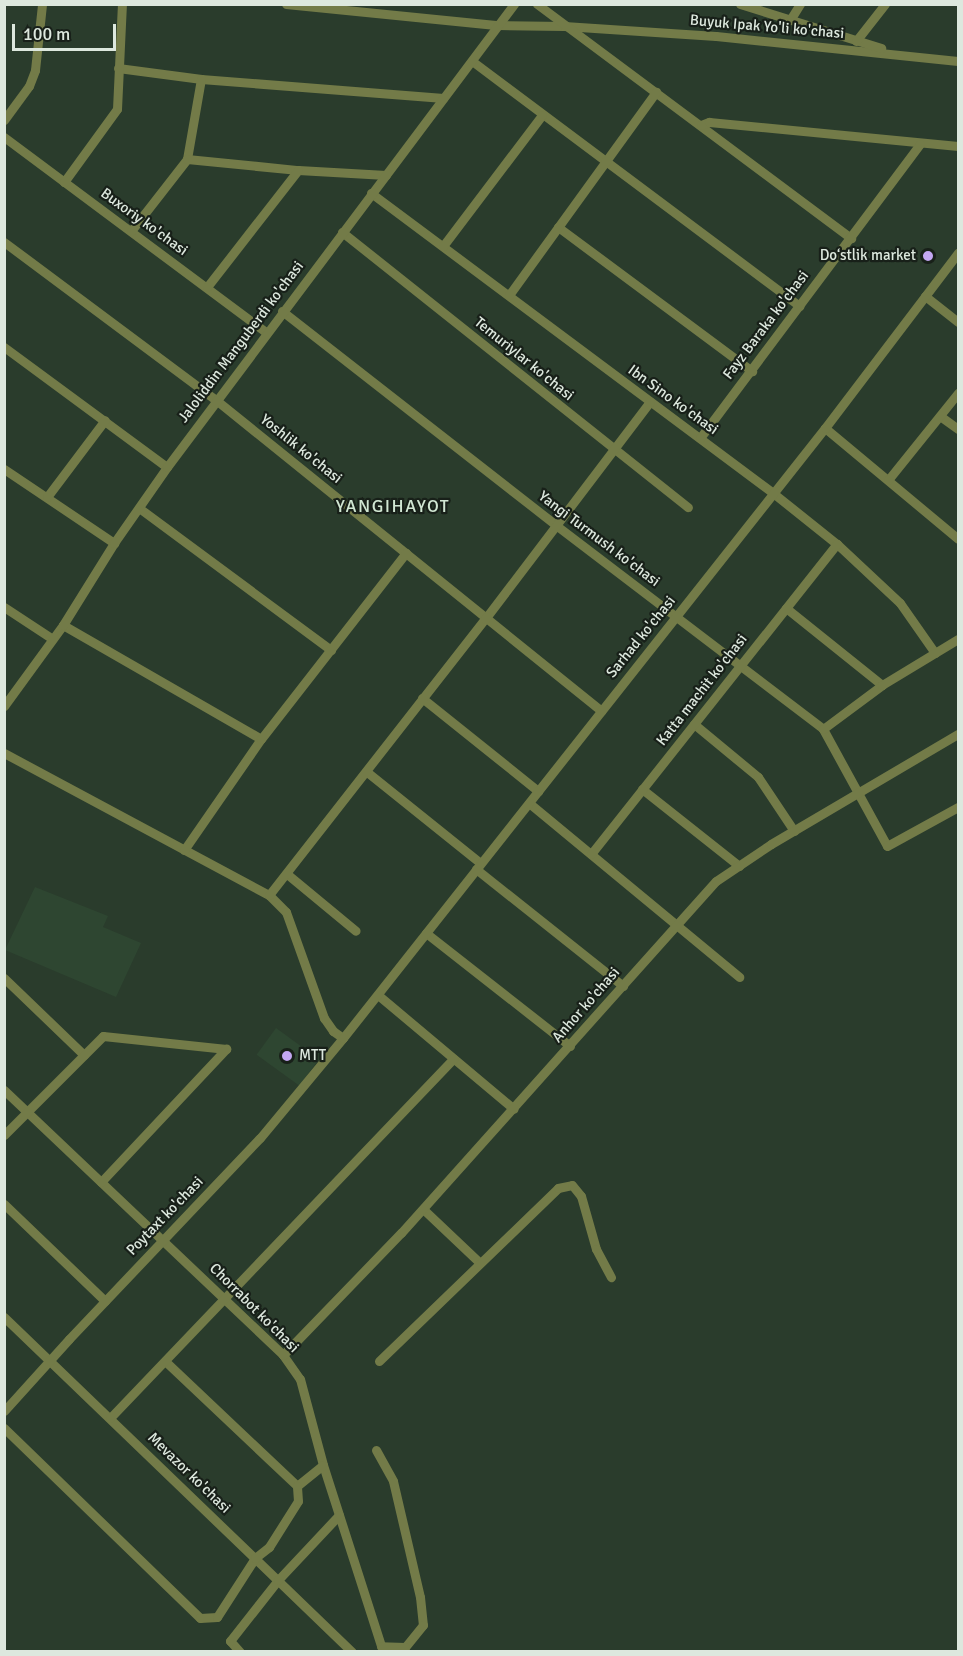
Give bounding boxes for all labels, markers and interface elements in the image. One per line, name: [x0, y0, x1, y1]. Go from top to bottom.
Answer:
street label: Buyuk Ipak Yo'li ko'chasi: [689, 11, 845, 43]
scale bar: [15, 12, 118, 50]
text: 100 m: [23, 23, 70, 45]
street label: Buxoriy ko'chasi: [97, 184, 191, 260]
place label: Doʻstlik market: [820, 247, 916, 265]
marker: Doʻstlik market: [921, 249, 935, 263]
street label: Jaloliddin Manguberdi ko'chasi: [174, 258, 308, 426]
street label: Fayz Baraka ko'chasi: [719, 267, 813, 383]
street label: Temuriylar ko'chasi: [471, 313, 577, 405]
street label: Ibn Sino ko'chasi: [624, 361, 722, 439]
street label: Yoshlik ko'chasi: [256, 411, 346, 487]
street label: Yangi Turmush ko'chasi: [535, 487, 663, 591]
district label: YANGIHAYOT: [336, 495, 450, 517]
street label: Sarhad ko'chasi: [603, 592, 679, 682]
street label: Katta machit ko'chasi: [653, 631, 751, 749]
street label: Anhor ko'chasi: [548, 964, 624, 1046]
place label: MTT: [299, 1047, 326, 1065]
marker: MTT: [280, 1049, 294, 1063]
street label: Poytaxt ko'chasi: [123, 1173, 207, 1259]
street label: Chorrabot ko'chasi: [205, 1259, 303, 1357]
street label: Mevazor ko'chasi: [144, 1429, 234, 1517]

